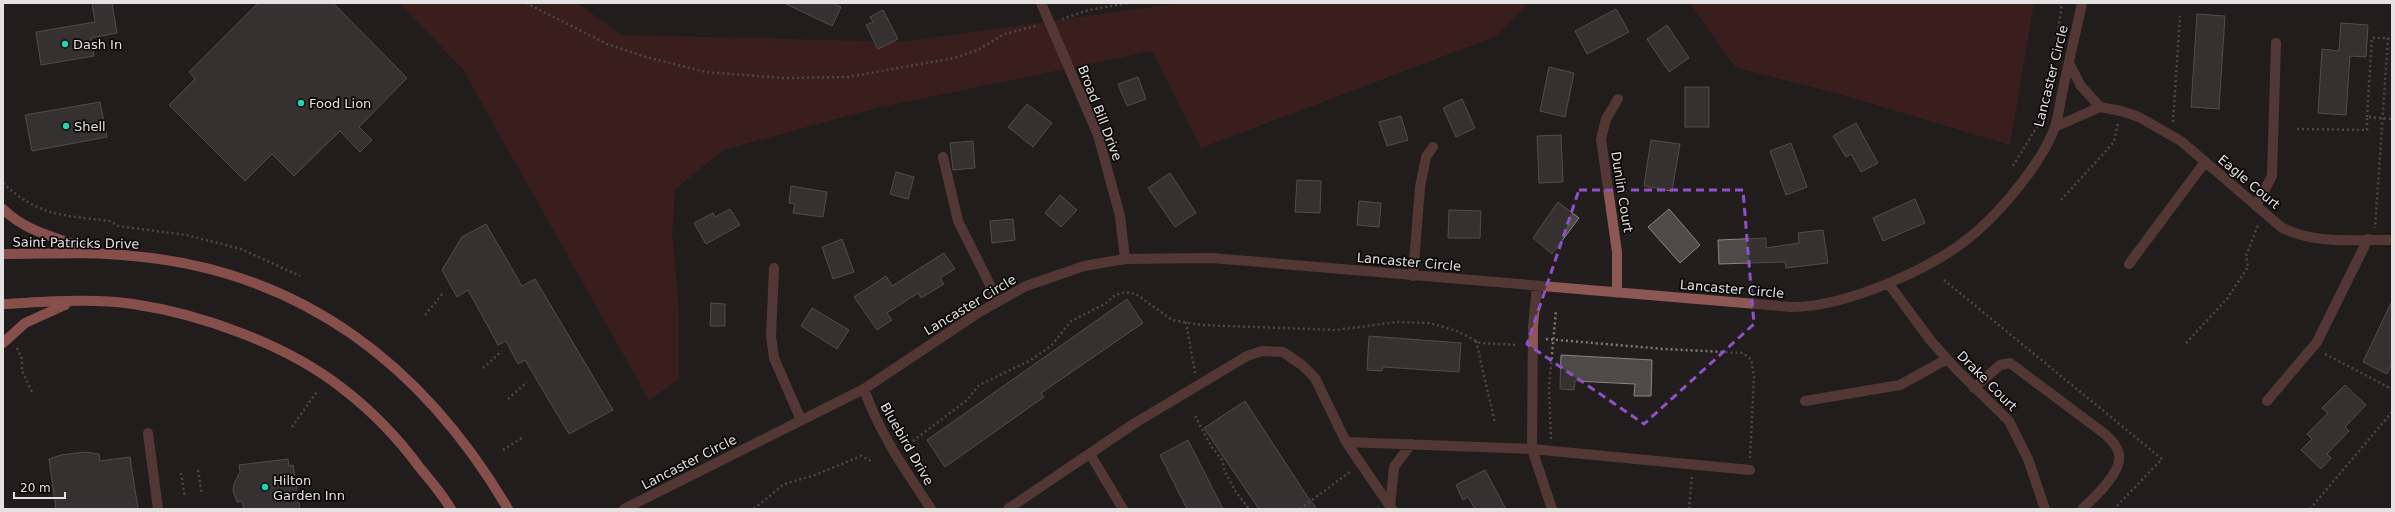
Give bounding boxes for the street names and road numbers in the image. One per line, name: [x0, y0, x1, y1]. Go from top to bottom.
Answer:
street label: Lancaster Circle: [2031, 24, 2071, 128]
street label: Broad Bill Drive: [1075, 63, 1125, 163]
street label: Dunlin Court: [1608, 150, 1636, 234]
street label: Eagle Court: [2215, 152, 2283, 212]
street label: Saint Patricks Drive: [12, 234, 140, 252]
street label: Lancaster Circle: [1356, 250, 1462, 274]
street label: Lancaster Circle: [921, 272, 1019, 338]
street label: Lancaster Circle: [1679, 277, 1785, 301]
street label: Drake Court: [1954, 348, 2020, 414]
street label: Bluebird Drive: [877, 400, 937, 488]
street label: Lancaster Circle: [639, 432, 739, 492]

